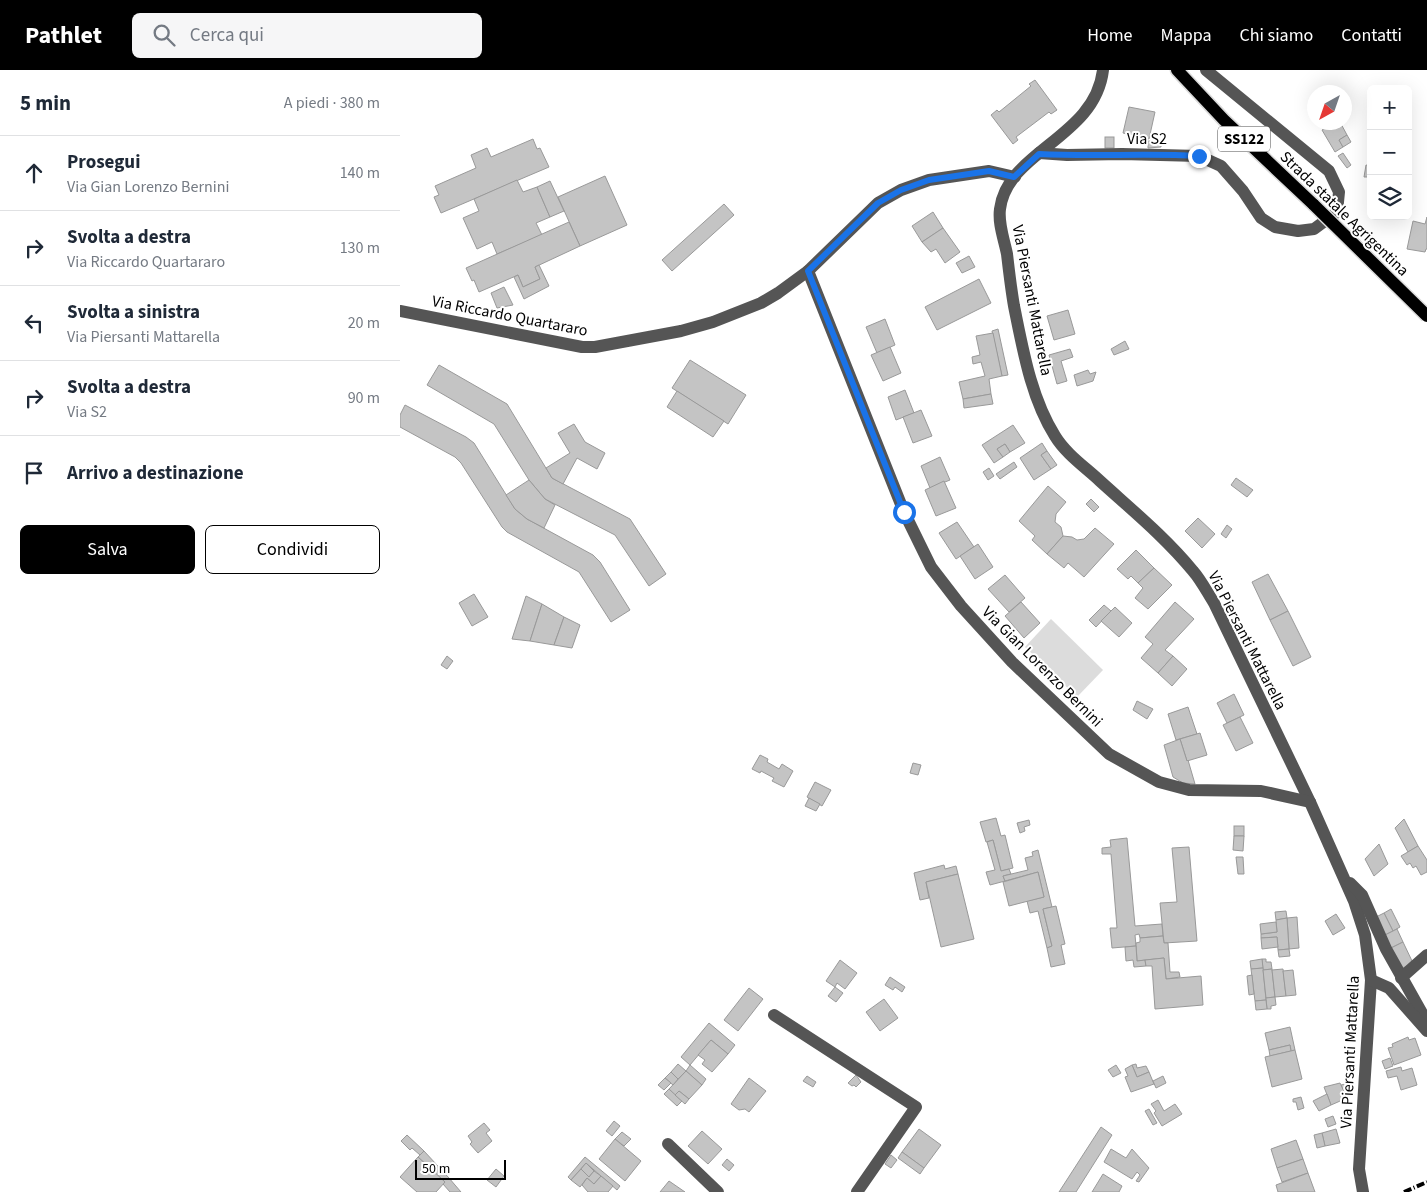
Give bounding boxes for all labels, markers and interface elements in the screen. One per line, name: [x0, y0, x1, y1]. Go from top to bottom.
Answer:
search box: [132, 13, 482, 58]
text: Pathlet: [25, 18, 102, 53]
icon: search: [150, 21, 178, 49]
text: Cerca qui: [190, 22, 264, 49]
text: Home: [1087, 23, 1133, 48]
text: Mappa: [1161, 23, 1212, 48]
text: Chi siamo: [1240, 23, 1313, 48]
text: Contatti: [1341, 23, 1402, 48]
north arrow: [1307, 85, 1352, 130]
map controls: [1367, 85, 1412, 220]
button: +: [1367, 85, 1412, 130]
text: 5 min: [20, 88, 71, 118]
text: A piedi · 380 m: [284, 92, 380, 114]
road number: SS122: [1218, 126, 1270, 152]
street label: Via S2: [1127, 128, 1167, 150]
button: −: [1367, 130, 1412, 175]
route end: [1188, 145, 1211, 168]
street label: Strada statale Agrigentina: [1275, 146, 1414, 281]
text: Prosegui: [67, 149, 140, 176]
icon: ahead: [20, 159, 48, 187]
text: 140 m: [340, 162, 380, 184]
button: layers: [1367, 175, 1412, 220]
text: Via Gian Lorenzo Bernini: [67, 176, 229, 198]
street label: Via Piersanti Mattarella: [1007, 223, 1057, 377]
text: Svolta a destra: [67, 224, 191, 251]
icon: right: [20, 234, 48, 262]
text: 130 m: [340, 237, 380, 259]
text: Via Riccardo Quartararo: [67, 251, 225, 273]
street label: Via Riccardo Quartararo: [430, 290, 590, 342]
text: Svolta a sinistra: [67, 299, 200, 326]
icon: left: [20, 309, 48, 337]
text: 20 m: [348, 312, 380, 334]
text: Via Piersanti Mattarella: [67, 326, 220, 348]
text: Svolta a destra: [67, 374, 191, 401]
icon: right: [20, 384, 48, 412]
text: 90 m: [348, 387, 380, 409]
text: Via S2: [67, 401, 107, 423]
icon: arrive: [20, 459, 48, 487]
text: Arrivo a destinazione: [67, 460, 244, 487]
route start: [893, 501, 916, 524]
button: Salva: [20, 525, 195, 574]
button: Condividi: [205, 525, 380, 574]
street label: Via Piersanti Mattarella: [1203, 567, 1292, 714]
street label: Via Gian Lorenzo Bernini: [977, 602, 1107, 732]
street label: Via Piersanti Mattarella: [1335, 975, 1365, 1129]
scale bar: [415, 1157, 506, 1180]
text: 50 m: [422, 1159, 450, 1179]

